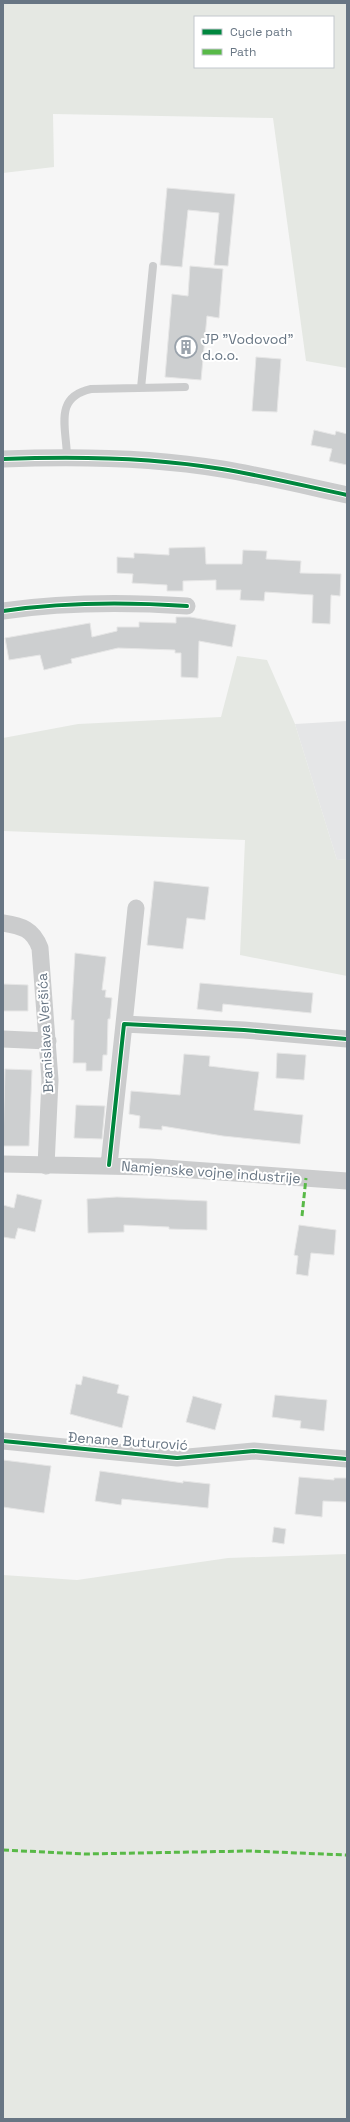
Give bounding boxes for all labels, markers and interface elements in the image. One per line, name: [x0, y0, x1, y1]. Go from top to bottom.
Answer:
legend: [194, 16, 334, 68]
text: Cycle path: [230, 24, 292, 40]
text: Path: [230, 44, 256, 60]
place label: JP "Vodovod" d.o.o.: [202, 330, 293, 364]
building icon: JP "Vodovod" d.o.o.: [173, 334, 199, 360]
street label: Branislava Veršića: [33, 972, 57, 1094]
street label: Namjenske vojne industrije: [121, 1157, 301, 1187]
street label: Đenane Buturović: [67, 1428, 189, 1454]

